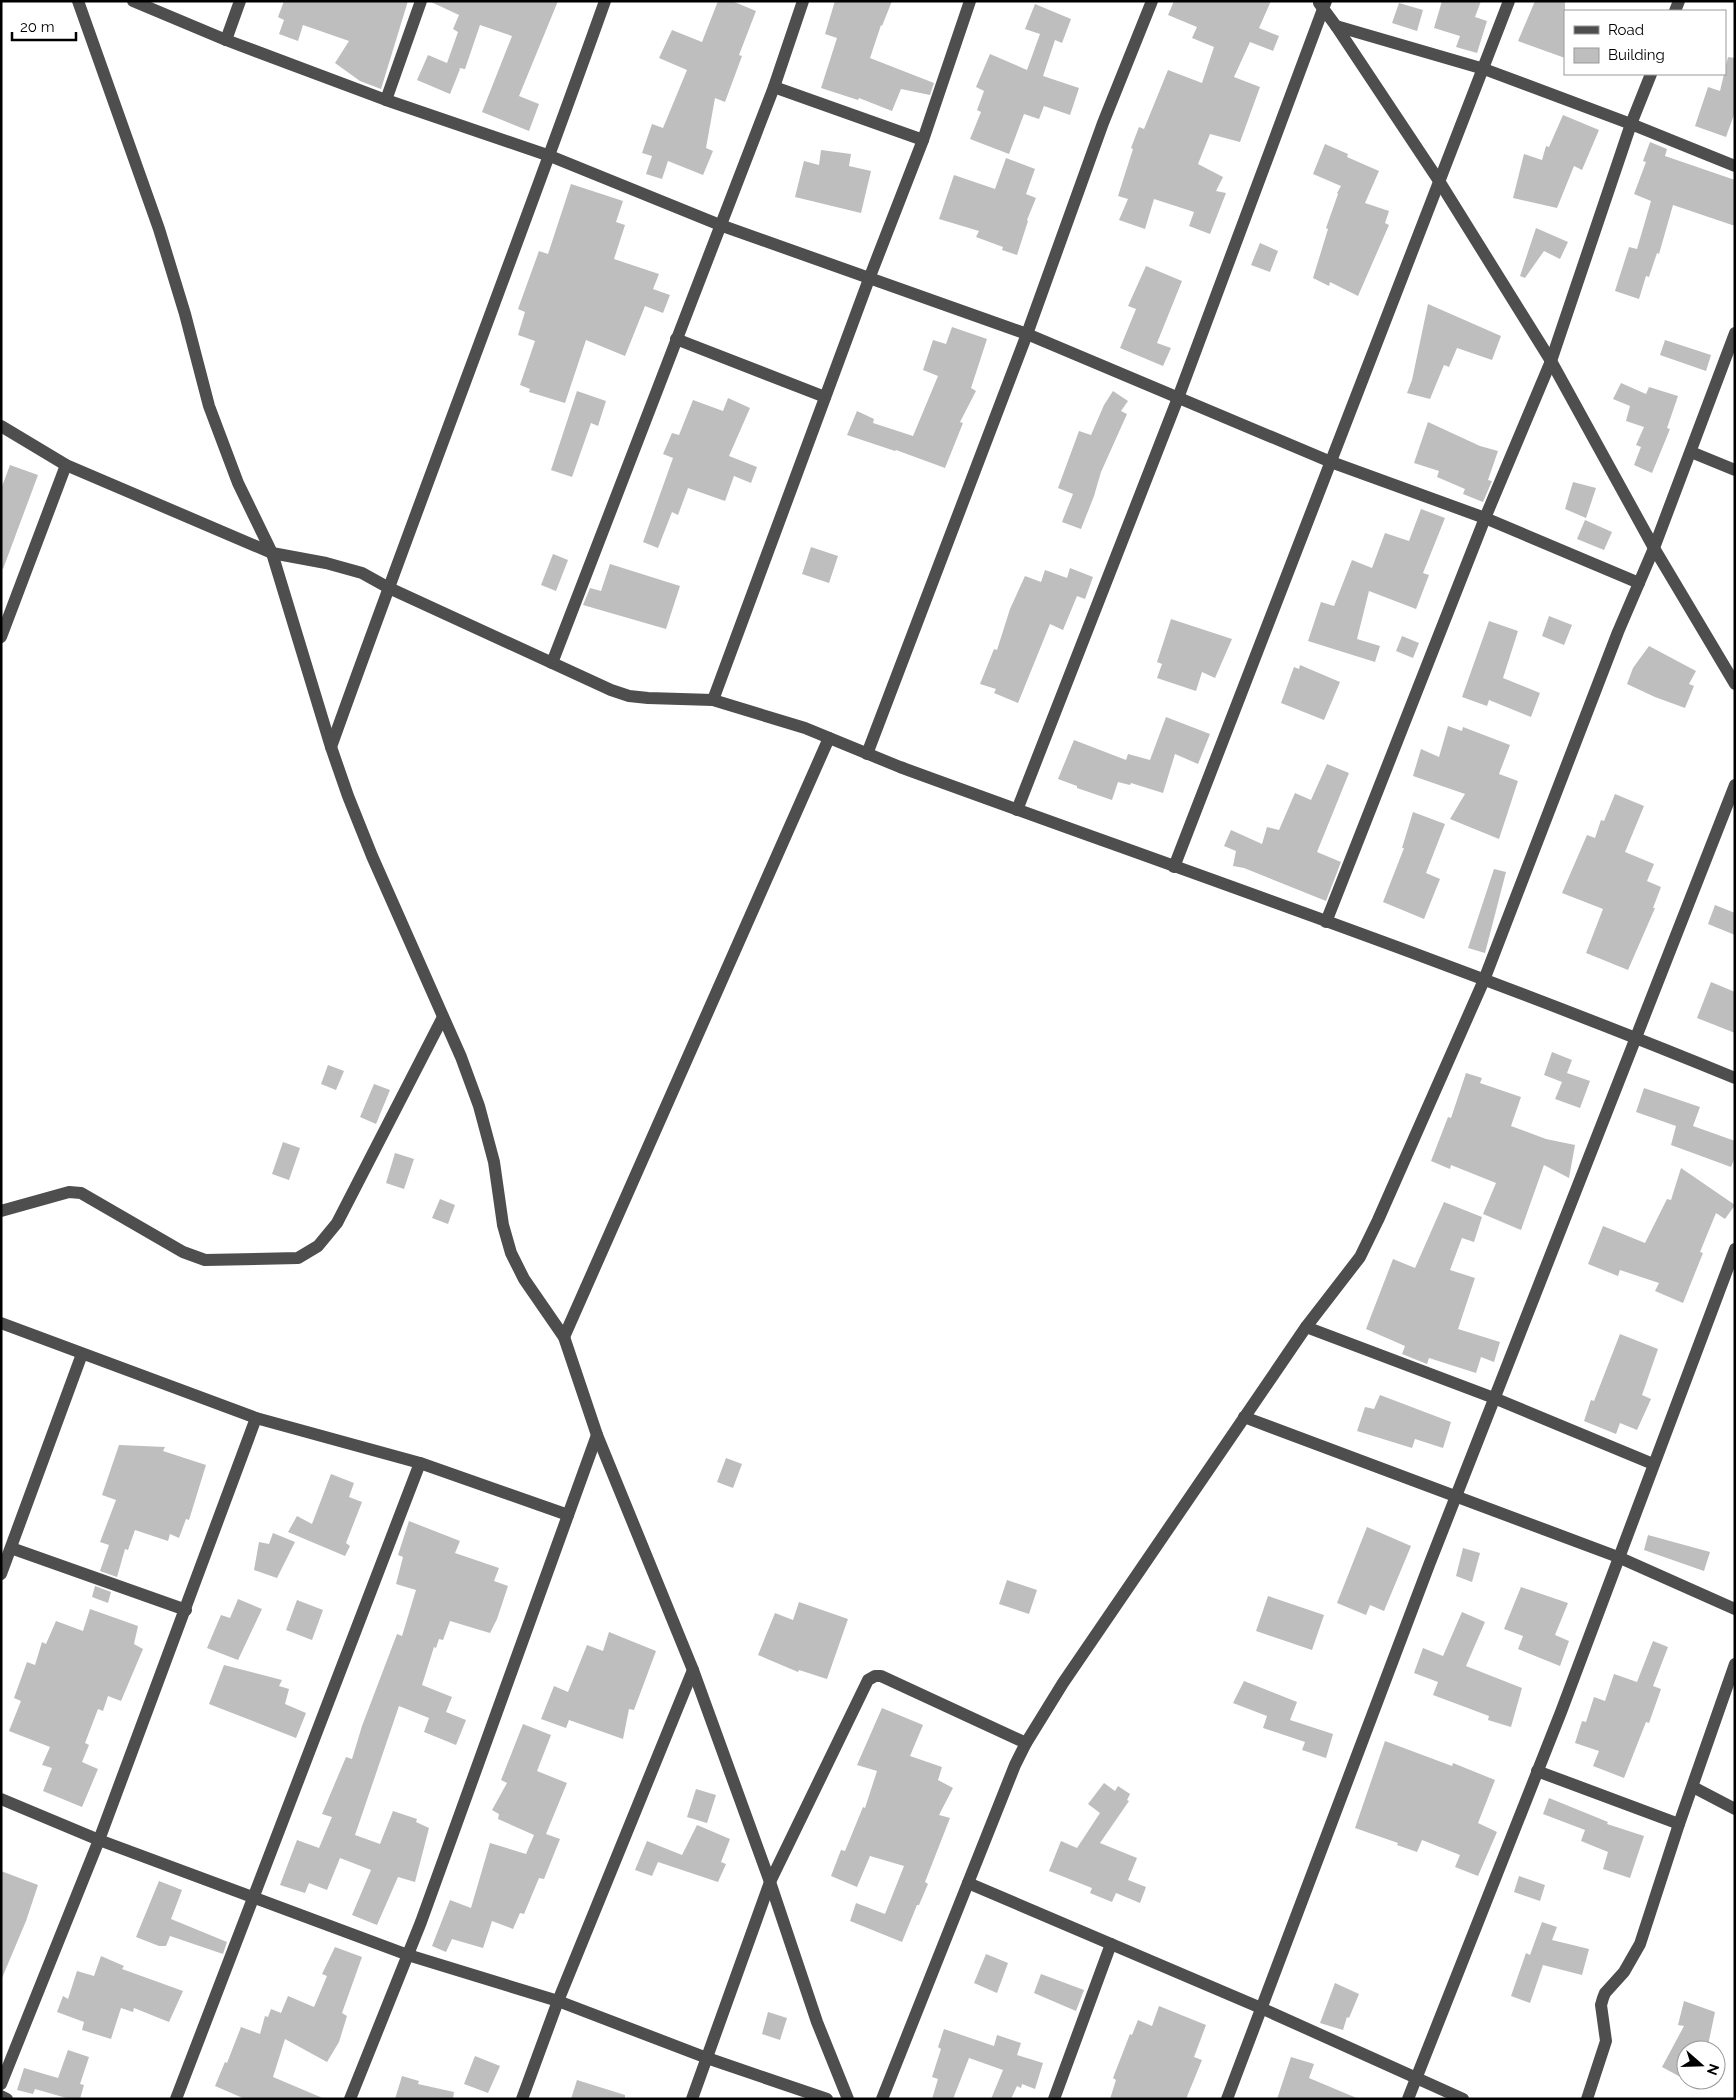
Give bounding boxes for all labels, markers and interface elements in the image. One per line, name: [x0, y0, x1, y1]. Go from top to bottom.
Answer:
scale bar: [12, 10, 76, 42]
legend: [1564, 10, 1726, 75]
text: 20 m: [20, 18, 55, 36]
text: Road: [1608, 21, 1644, 39]
text: Building: [1608, 46, 1665, 64]
north arrow: [1676, 2040, 1726, 2090]
text: N: [1704, 2062, 1723, 2077]

